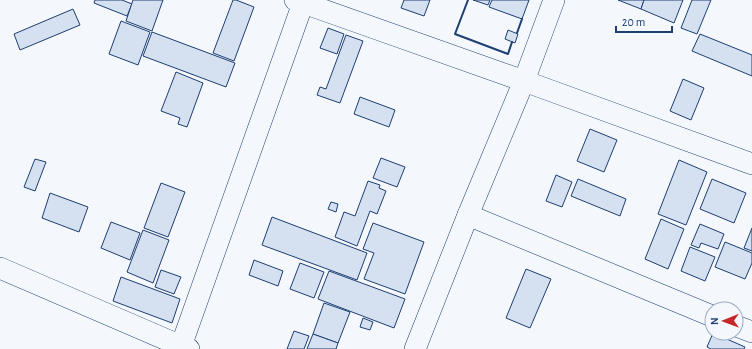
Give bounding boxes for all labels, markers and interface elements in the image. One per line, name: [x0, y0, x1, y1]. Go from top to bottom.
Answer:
scale bar: [616, 8, 672, 34]
text: 20 m: [622, 16, 645, 28]
north arrow: [704, 301, 744, 341]
text: N: [709, 317, 720, 325]

